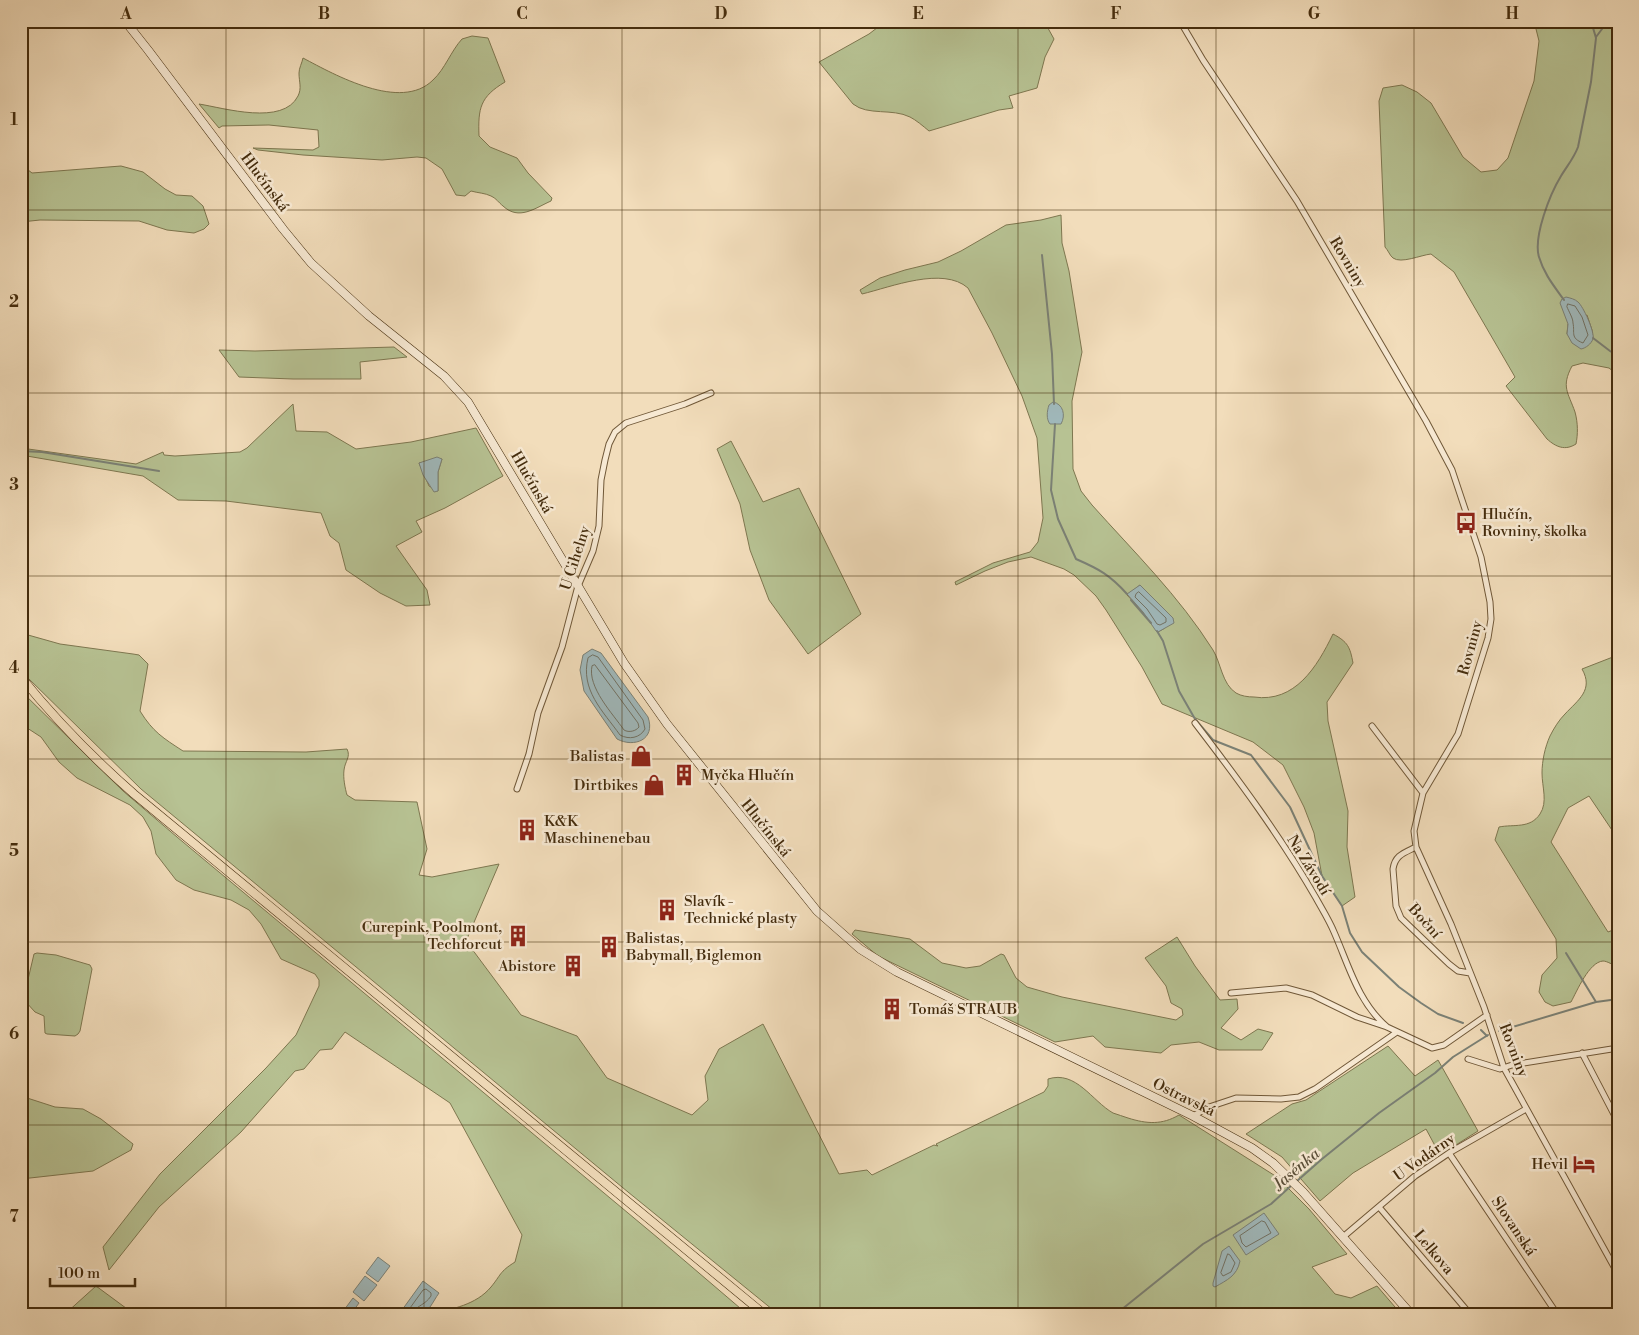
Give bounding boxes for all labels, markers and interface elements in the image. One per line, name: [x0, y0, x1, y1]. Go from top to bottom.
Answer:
text: A: [119, 4, 132, 24]
text: B: [318, 4, 330, 24]
text: C: [516, 4, 528, 24]
text: D: [715, 4, 728, 24]
text: E: [912, 4, 924, 24]
text: F: [1110, 4, 1122, 24]
text: G: [1308, 4, 1321, 24]
text: H: [1505, 4, 1519, 24]
text: 1: [10, 110, 18, 130]
street label: Hlučínská: [236, 149, 293, 216]
street label: Rovniny: [1325, 233, 1370, 292]
text: 2: [9, 292, 19, 312]
street label: Hlučínská: [506, 448, 557, 517]
text: 3: [9, 475, 19, 495]
place label: Hlučín, Rovniny, školka: [1482, 505, 1587, 541]
bus stop icon: Hlučín, Rovniny, školka: [1453, 510, 1479, 536]
street label: U Cihelny: [556, 523, 595, 593]
street label: Rovniny: [1454, 618, 1487, 678]
text: 4: [9, 658, 20, 678]
shop icon: Balistas: [628, 743, 654, 769]
place label: Balistas: [569, 747, 624, 766]
building icon: Myčka Hlučín: [671, 762, 697, 788]
place label: Myčka Hlučín: [701, 766, 794, 785]
shop icon: Dirtbikes: [641, 772, 667, 798]
place label: Dirtbikes: [574, 776, 638, 795]
street label: Hlučínská: [737, 796, 795, 861]
place label: K&K Maschinenebau: [544, 812, 651, 848]
building icon: K&K Maschinenebau: [514, 817, 540, 843]
street label: Na Závodí: [1283, 831, 1335, 900]
text: 5: [9, 841, 19, 861]
place label: Slavík - Technické plasty: [684, 892, 798, 928]
building icon: Slavík - Technické plasty: [654, 897, 680, 923]
street label: Boční: [1403, 899, 1446, 943]
place label: Curepink, Poolmont, Techforcut: [362, 918, 503, 954]
building icon: Curepink, Poolmont, Techforcut: [505, 923, 531, 949]
place label: Balistas, Babymall, Biglemon: [625, 929, 762, 965]
building icon: Balistas, Babymall, Biglemon: [596, 934, 622, 960]
building icon: Abistore: [560, 953, 586, 979]
place label: Abistore: [497, 957, 556, 976]
building icon: Tomáš STRAUB: [879, 996, 905, 1022]
place label: Tomáš STRAUB: [909, 1000, 1017, 1019]
street label: Rovniny: [1495, 1021, 1533, 1080]
text: 6: [9, 1024, 19, 1044]
street label: Ostravská: [1149, 1074, 1219, 1121]
street label: U Vodárny: [1390, 1129, 1459, 1186]
water label: Jasénka: [1268, 1144, 1324, 1195]
hotel icon: Hevil: [1571, 1151, 1597, 1177]
place label: Hevil: [1532, 1155, 1569, 1174]
street label: Slovanská: [1487, 1193, 1541, 1260]
text: 7: [9, 1207, 19, 1227]
street label: Lelkova: [1409, 1226, 1458, 1279]
scale bar: [50, 1255, 135, 1287]
text: 100 m: [58, 1264, 100, 1283]

